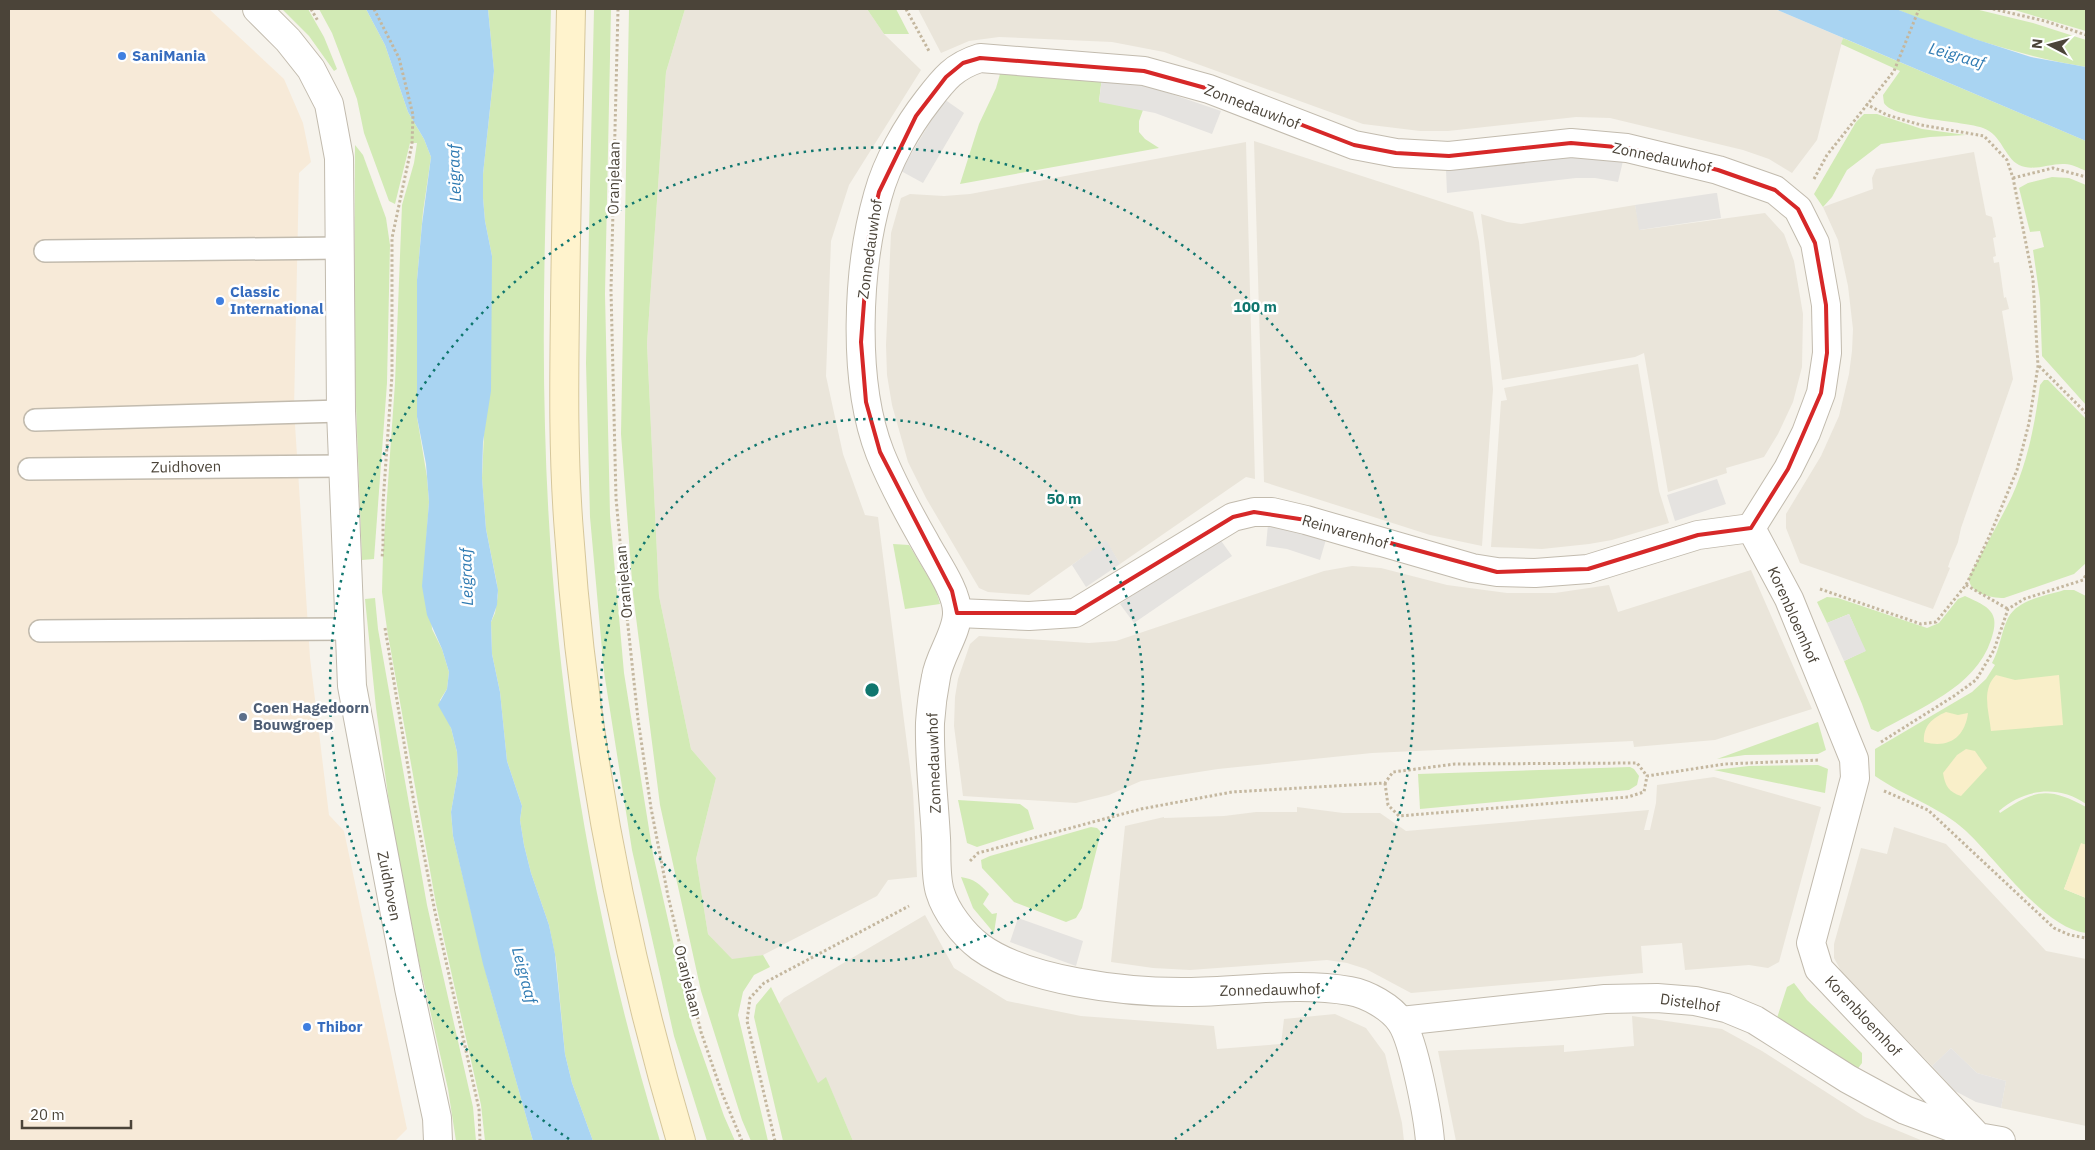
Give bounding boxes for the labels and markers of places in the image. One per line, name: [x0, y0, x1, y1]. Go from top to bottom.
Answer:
place label: SaniMania: [132, 46, 206, 65]
marker: SaniMania: [116, 50, 128, 62]
place label: Classic International: [230, 282, 324, 318]
marker: Classic International: [214, 295, 226, 307]
centre of rings: [863, 681, 881, 699]
place label: Coen Hagedoorn Bouwgroep: [253, 698, 369, 734]
marker: Coen Hagedoorn Bouwgroep: [237, 711, 249, 723]
place label: Thibor: [317, 1017, 363, 1036]
marker: Thibor: [301, 1021, 313, 1033]

